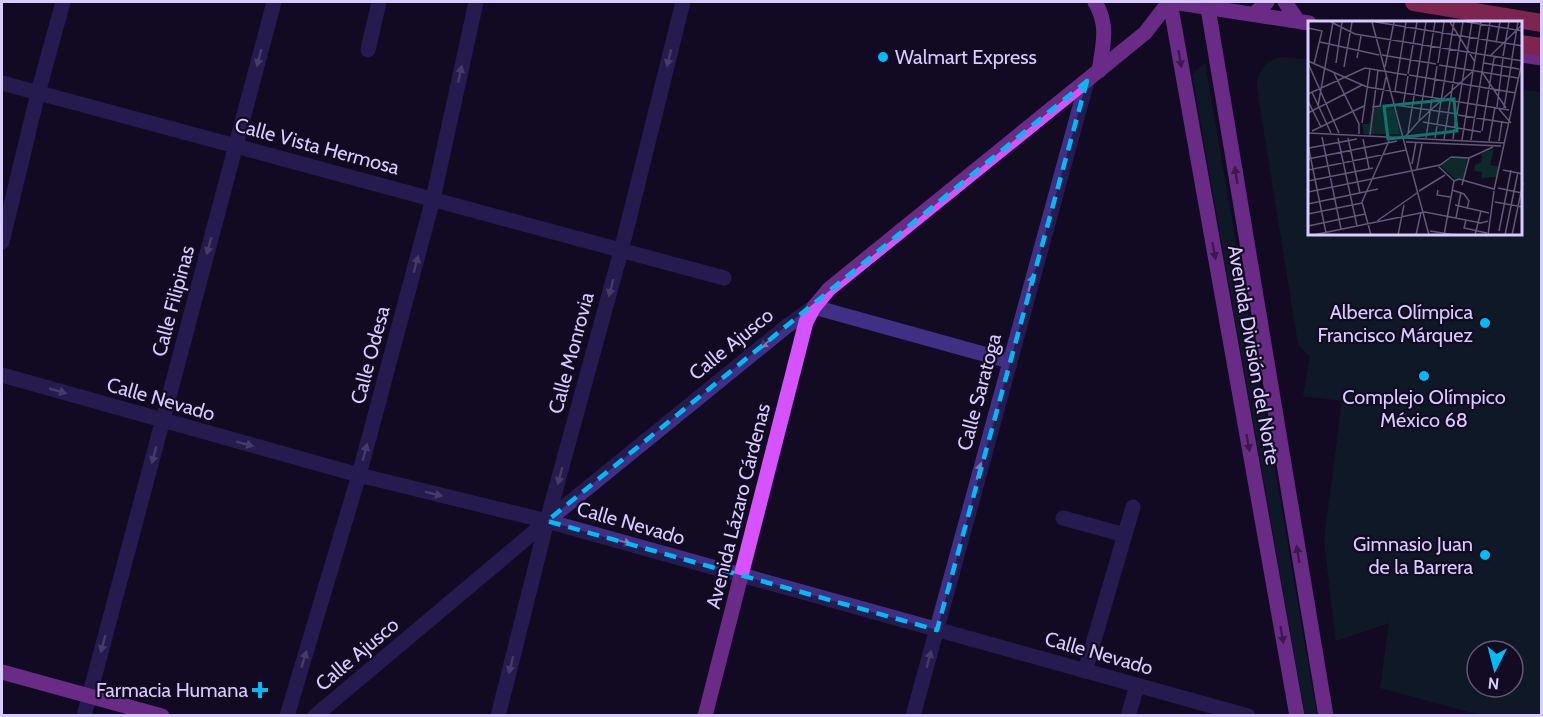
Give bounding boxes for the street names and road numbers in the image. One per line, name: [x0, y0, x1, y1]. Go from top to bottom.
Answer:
street label: Calle Vista Hermosa: [232, 113, 402, 180]
street label: Calle Filipinas: [147, 243, 199, 359]
street label: Avenida División del Norte: [1223, 243, 1285, 467]
street label: Calle Monrovia: [543, 289, 599, 416]
street label: Calle Odesa: [345, 303, 395, 407]
street label: Calle Ajusco: [684, 303, 778, 385]
street label: Calle Saratoga: [952, 331, 1006, 453]
street label: Calle Nevado: [104, 372, 218, 426]
street label: Avenida Lázaro Cárdenas: [701, 401, 775, 611]
street label: Calle Nevado: [574, 496, 688, 550]
street label: Calle Ajusco: [310, 612, 404, 696]
street label: Calle Nevado: [1042, 626, 1156, 680]

